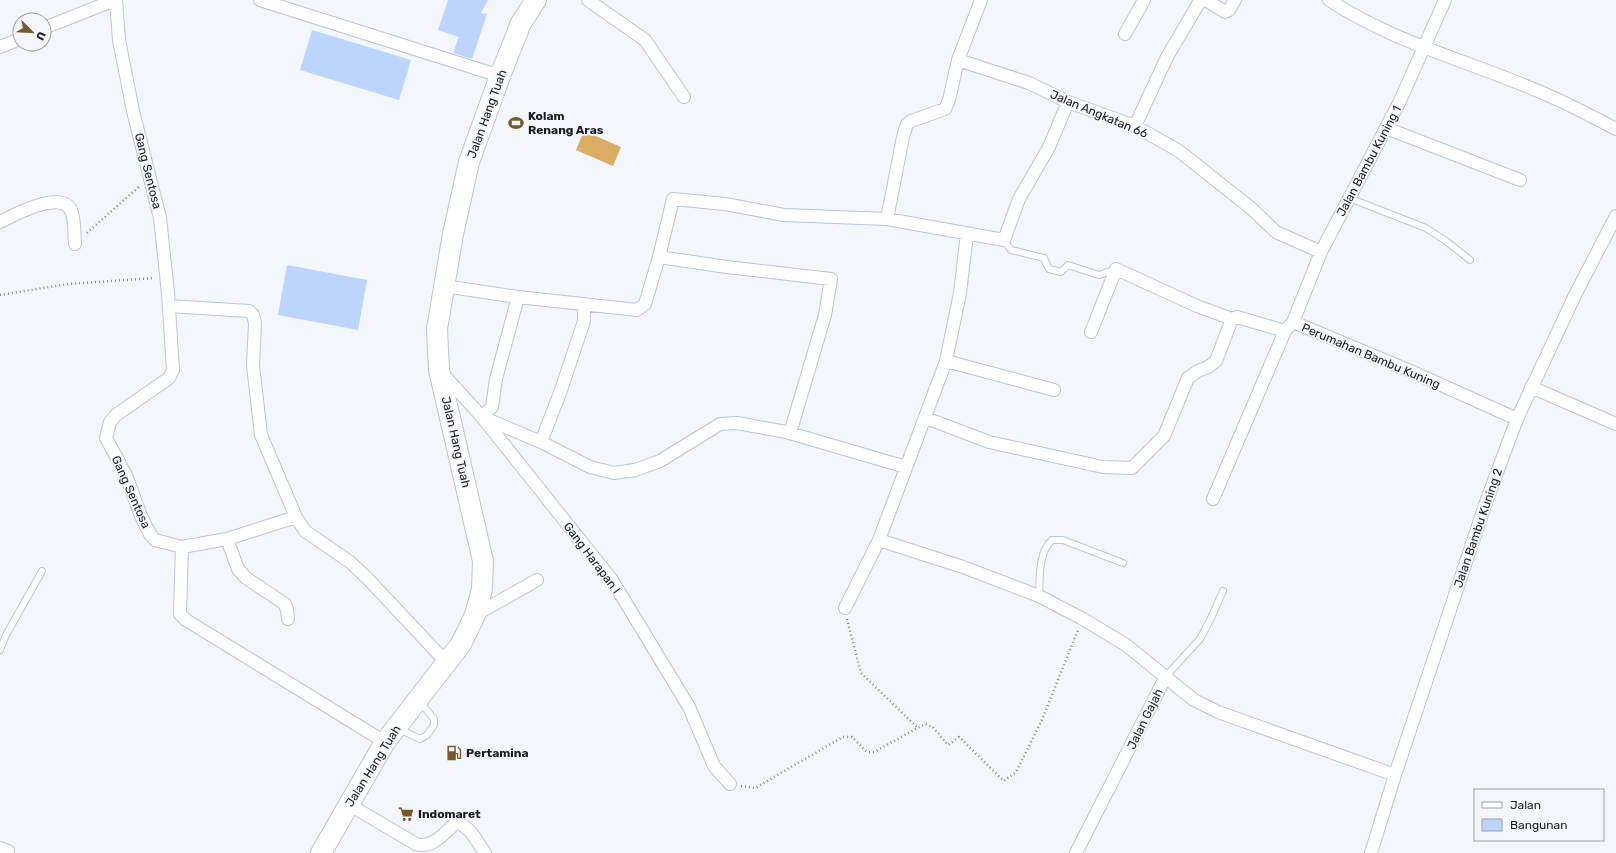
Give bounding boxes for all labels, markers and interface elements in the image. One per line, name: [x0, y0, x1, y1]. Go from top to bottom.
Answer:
north arrow: [12, 12, 52, 52]
text: U: [33, 30, 48, 42]
street label: Jalan Hang Tuah: [464, 68, 510, 160]
street label: Jalan Angkatan 66: [1048, 87, 1150, 141]
street label: Jalan Bambu Kuning 1: [1334, 103, 1404, 219]
place label: Kolam Renang Aras: [528, 109, 604, 137]
sports icon: Kolam Renang Aras: [507, 114, 525, 132]
street label: Gang Sentosa: [132, 132, 164, 210]
street label: Perumahan Bambu Kuning: [1300, 320, 1442, 392]
street label: Jalan Hang Tuah: [439, 395, 473, 489]
street label: Gang Sentosa: [109, 454, 153, 530]
street label: Jalan Bambu Kuning 2: [1451, 466, 1505, 590]
street label: Gang Harapan I: [561, 520, 623, 596]
street label: Jalan Gajah: [1124, 686, 1166, 752]
street label: Jalan Hang Tuah: [342, 723, 404, 809]
fuel station icon: Pertamina: [445, 744, 463, 762]
place label: Pertamina: [466, 746, 529, 760]
legend: [1474, 789, 1604, 841]
text: Jalan: [1510, 798, 1541, 812]
supermarket icon: Indomaret: [397, 805, 415, 823]
place label: Indomaret: [418, 807, 481, 821]
text: Bangunan: [1510, 818, 1567, 832]

